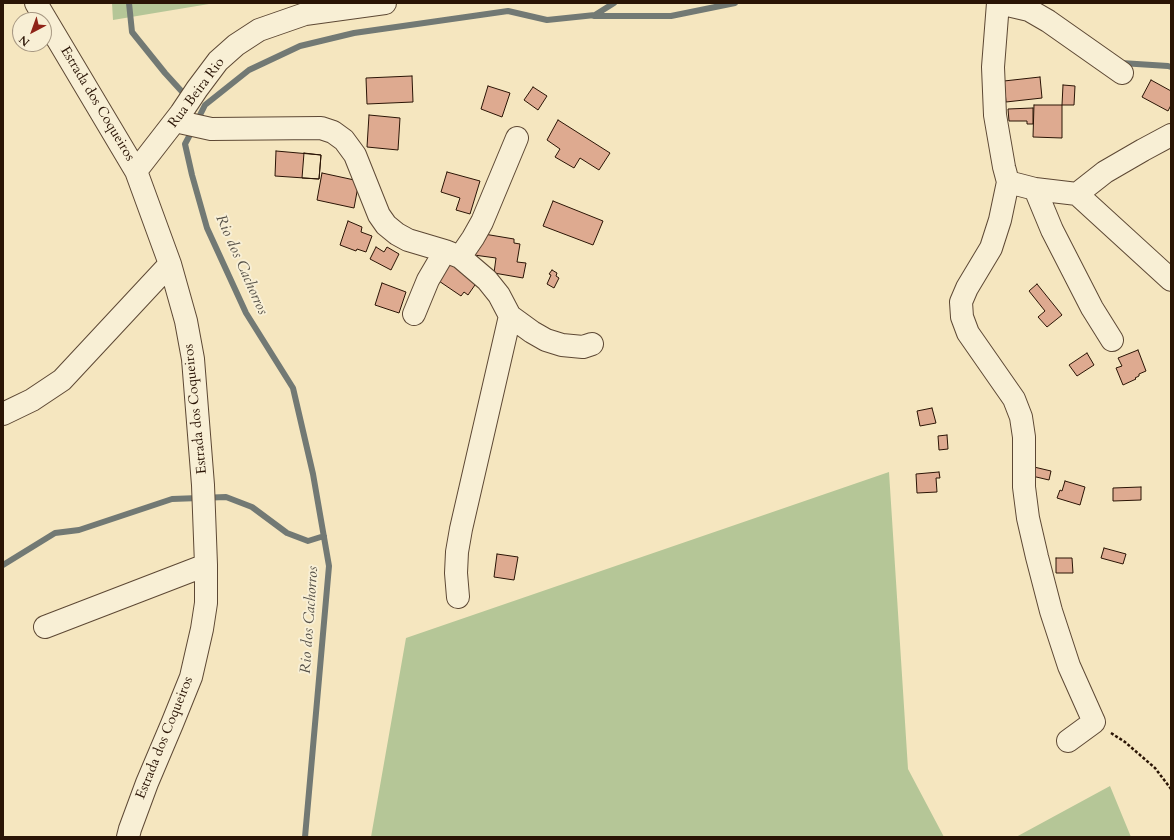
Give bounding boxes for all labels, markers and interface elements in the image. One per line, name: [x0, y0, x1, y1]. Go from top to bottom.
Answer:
north arrow: [12, 12, 52, 52]
text: N: [16, 32, 33, 49]
street label: Estrada dos Coqueiros: [56, 44, 138, 164]
street label: Rua Beira Rio: [165, 55, 229, 131]
water label: Rio dos Cachorros: [211, 212, 271, 318]
street label: Estrada dos Coqueiros: [181, 343, 211, 475]
water label: Rio dos Cachorros: [297, 566, 323, 674]
street label: Estrada dos Coqueiros: [133, 674, 197, 802]

